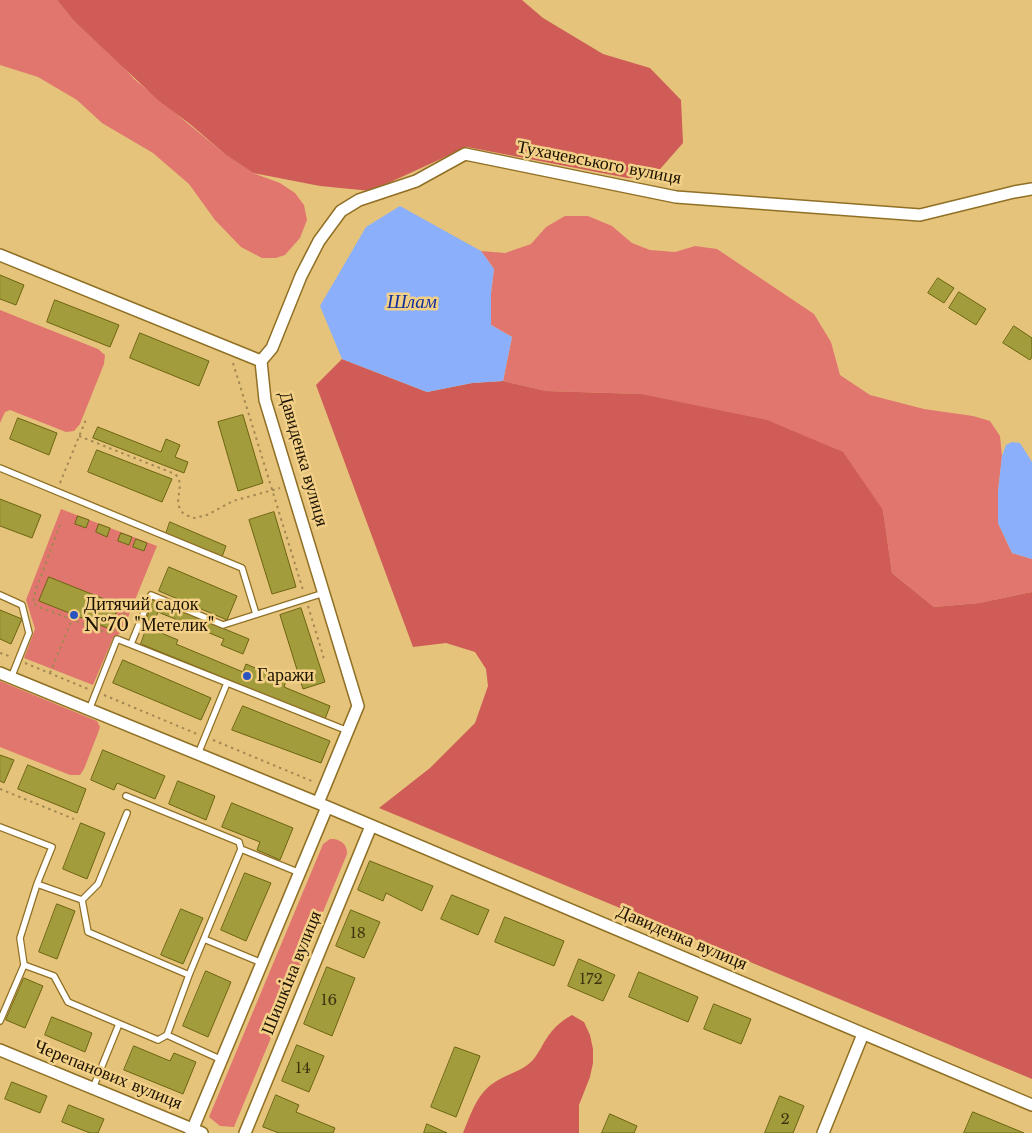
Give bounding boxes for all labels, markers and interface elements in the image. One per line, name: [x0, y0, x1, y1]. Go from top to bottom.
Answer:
street label: Тухачевського вулиця: [515, 136, 683, 190]
water label: Шлам: [387, 292, 437, 314]
street label: Давиденка вулиця: [273, 389, 333, 529]
place label: Дитячий садок №70 "Метелик": [84, 594, 214, 636]
marker: Дитячий садок №70 "Метелик": [68, 609, 80, 621]
place label: Гаражи: [257, 665, 314, 687]
marker: Гаражи: [241, 670, 253, 682]
street label: Давиденка вулиця: [614, 901, 750, 975]
street label: Шишкiна вулиця: [257, 908, 327, 1038]
house number: 18: [350, 925, 366, 943]
house number: 172: [579, 971, 603, 989]
house number: 16: [321, 992, 337, 1010]
street label: Черепанових вулиця: [31, 1035, 185, 1115]
house number: 14: [295, 1060, 311, 1078]
house number: 2: [780, 1111, 790, 1129]

